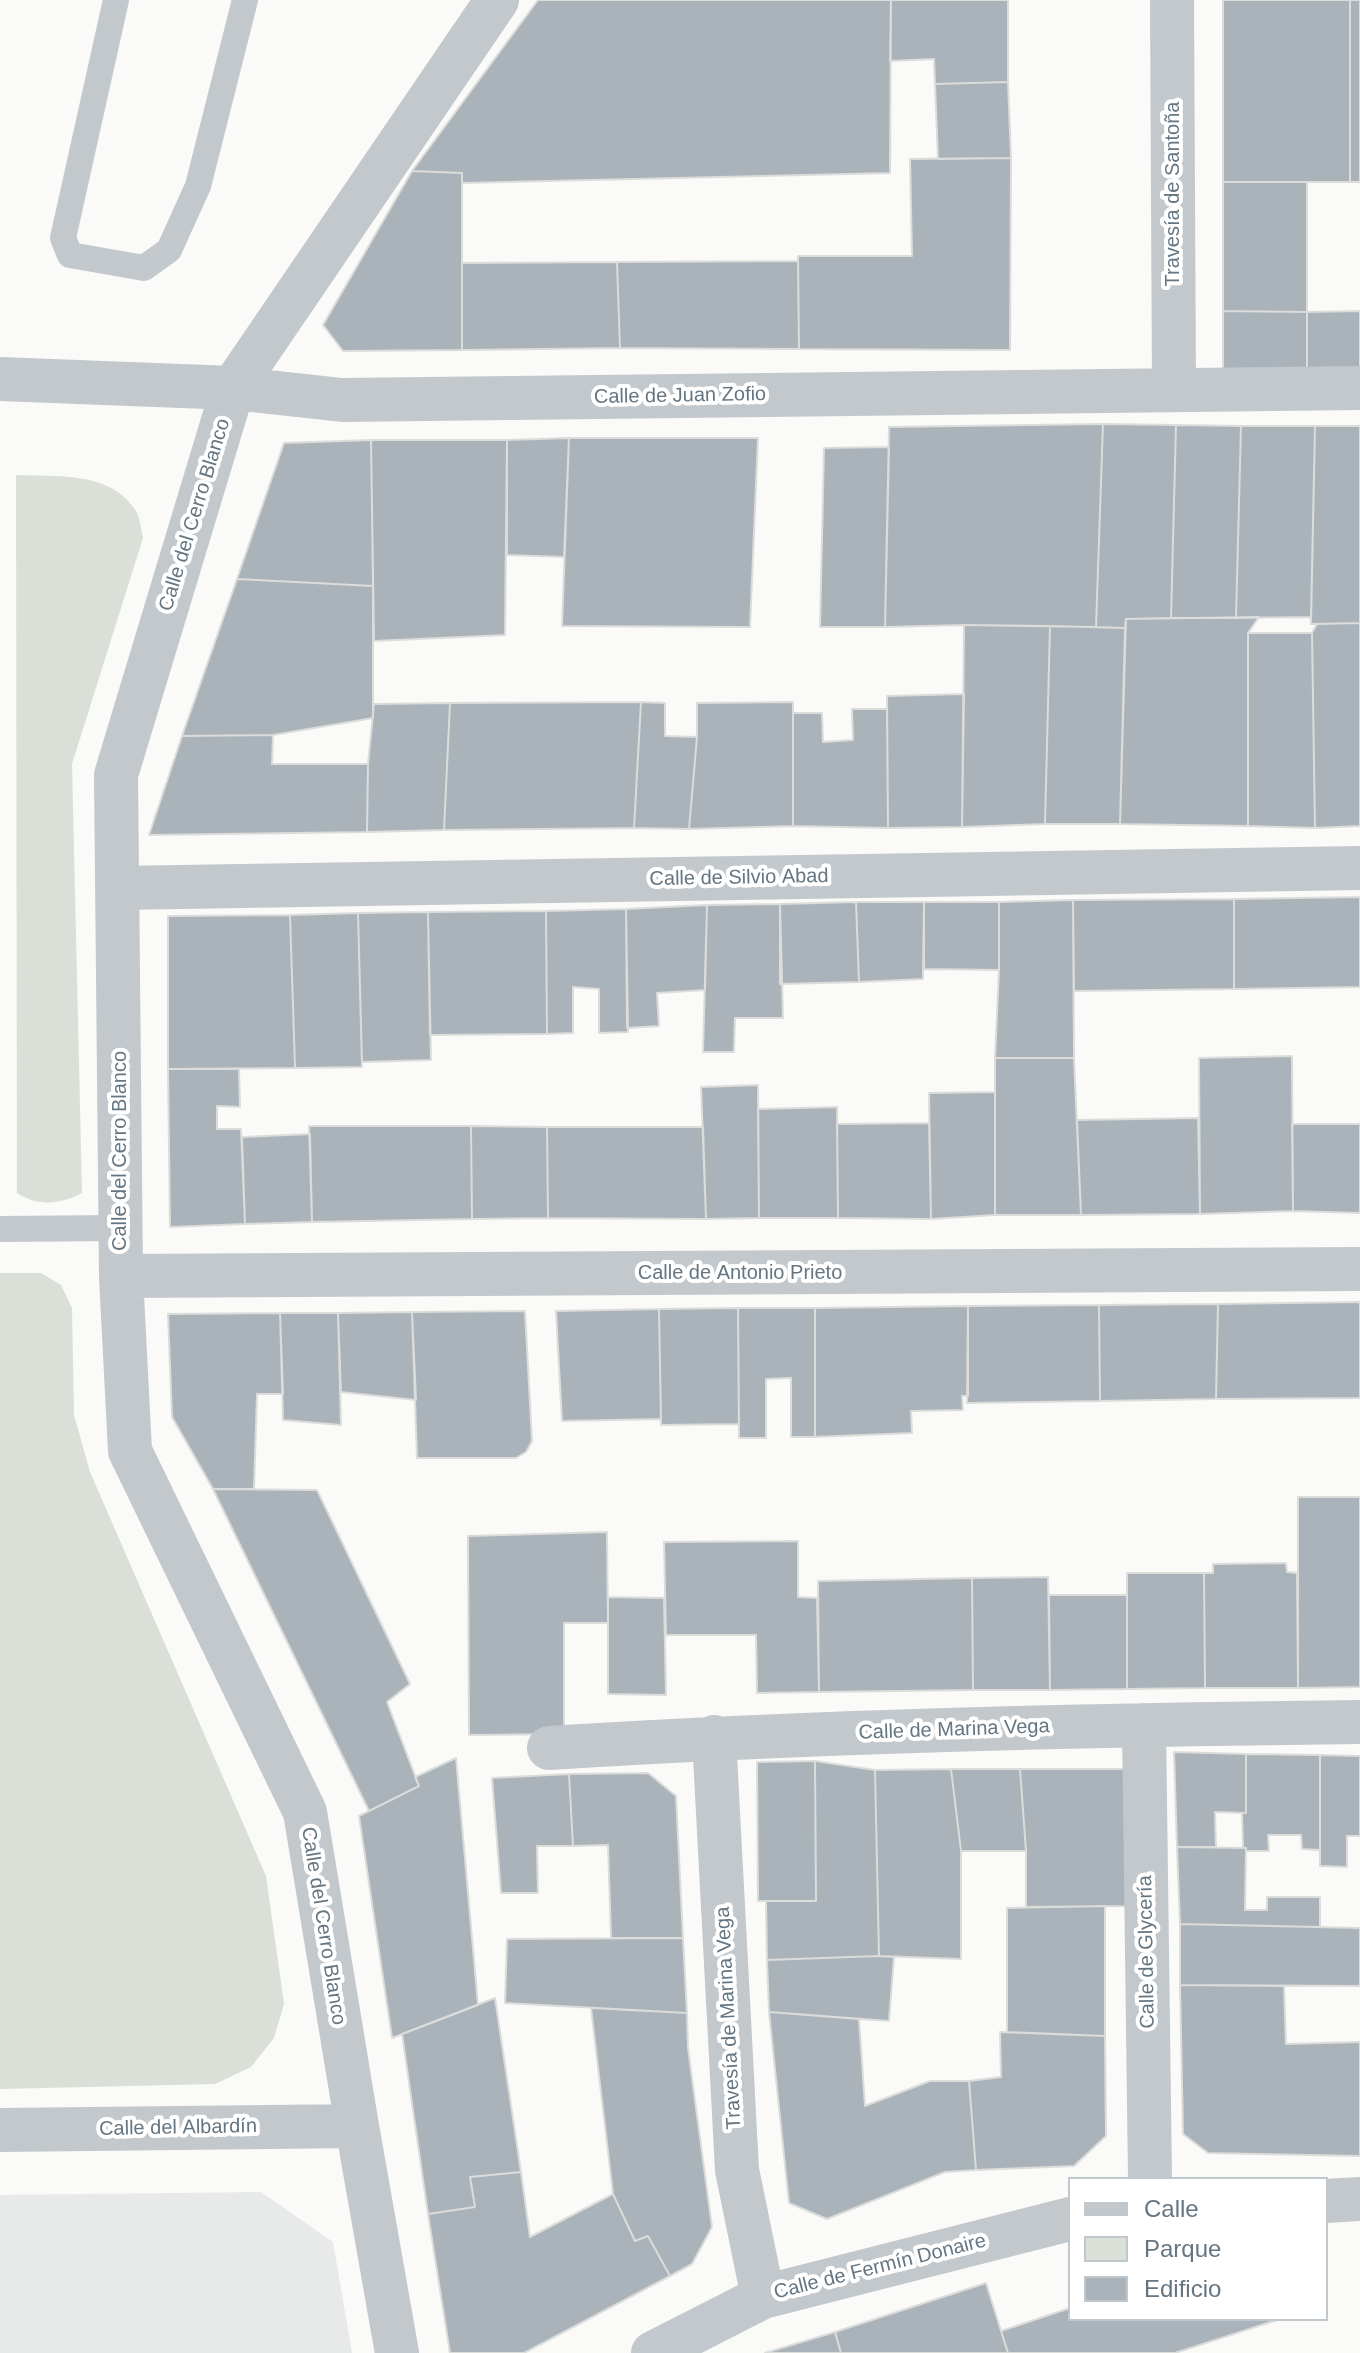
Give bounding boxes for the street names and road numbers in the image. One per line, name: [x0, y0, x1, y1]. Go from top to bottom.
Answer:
street label: Travesía de Santoña: [1161, 102, 1185, 286]
street label: Calle de Juan Zofio: [594, 382, 766, 410]
street label: Calle del Cerro Blanco: [154, 416, 236, 614]
street label: Calle de Silvio Abad: [649, 864, 829, 892]
street label: Calle del Cerro Blanco: [108, 1051, 132, 1251]
street label: Calle de Antonio Prieto: [638, 1261, 842, 1285]
street label: Calle de Marina Vega: [858, 1715, 1050, 1745]
street label: Calle del Cerro Blanco: [295, 1825, 351, 2027]
street label: Calle de Glycería: [1134, 1875, 1160, 2029]
street label: Travesía de Marina Vega: [711, 1906, 747, 2130]
street label: Calle del Albardín: [99, 2115, 257, 2141]
street label: Calle de Fermín Donaire: [771, 2229, 989, 2305]

